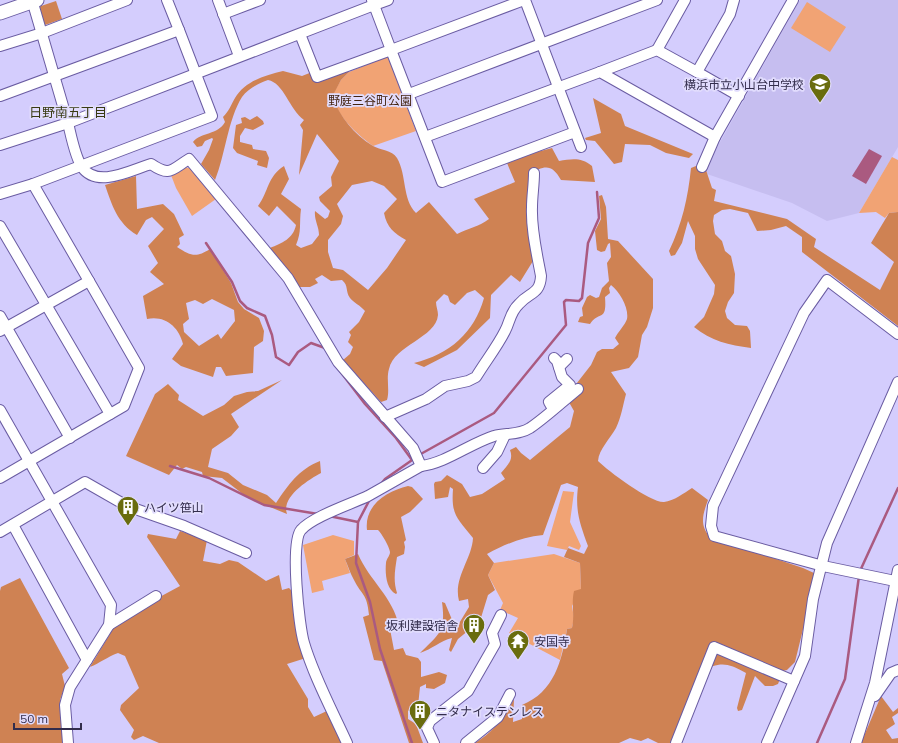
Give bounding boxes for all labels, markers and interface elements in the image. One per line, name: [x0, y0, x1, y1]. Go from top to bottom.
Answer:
school or university icon: 横浜市立小山台中学校: [807, 71, 833, 104]
place label: 横浜市立小山台中学校: [684, 77, 804, 92]
park label: 野庭三谷町公園: [328, 93, 412, 108]
district label: 日野南五丁目: [29, 104, 107, 120]
building icon: ハイツ笹山: [115, 494, 141, 527]
place label: ハイツ笹山: [144, 500, 204, 515]
building icon: 坂利建設宿舎: [461, 612, 487, 645]
place label: 坂利建設宿舎: [386, 618, 458, 633]
temple icon: 安国寺: [505, 628, 531, 661]
place label: 安国寺: [534, 634, 570, 649]
building icon: ニタナイステンレス: [407, 698, 433, 731]
place label: ニタナイステンレス: [436, 704, 544, 719]
scale bar: [14, 705, 81, 731]
text: 50 m: [20, 711, 48, 726]

